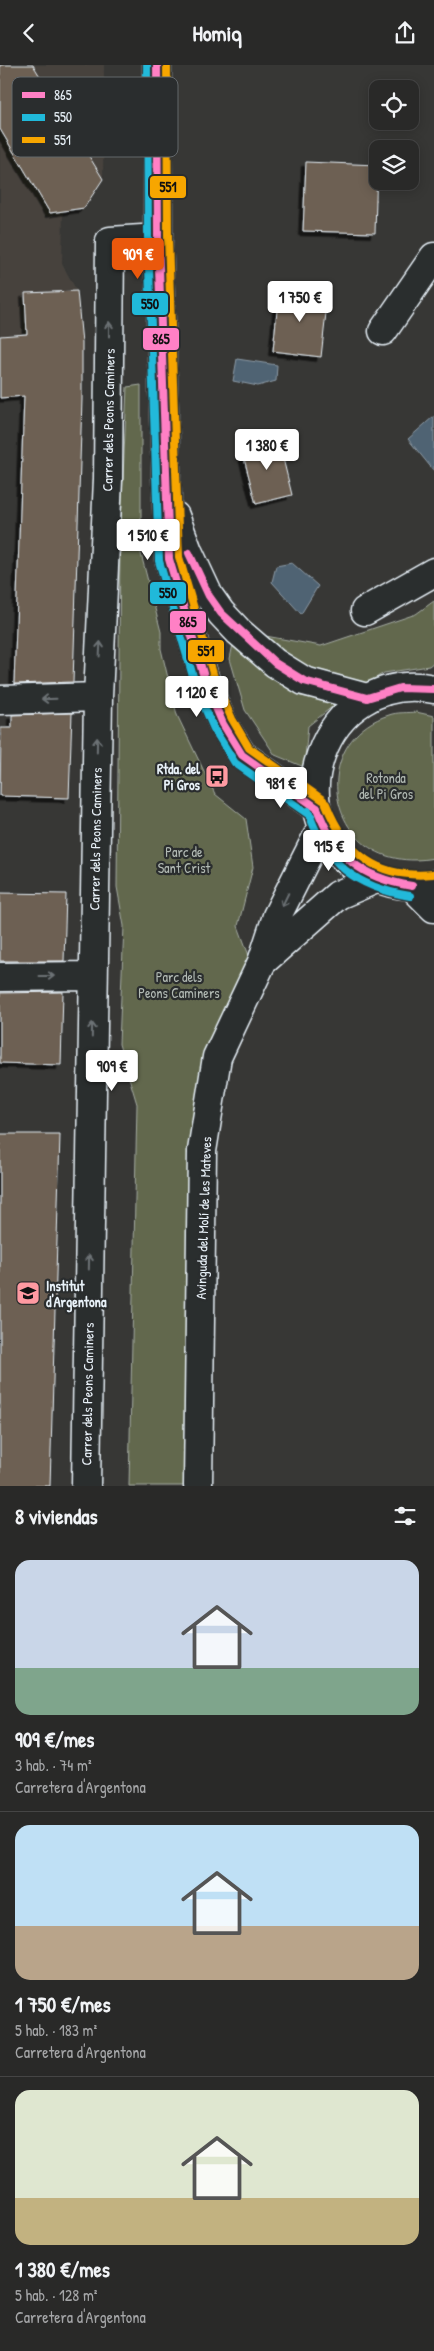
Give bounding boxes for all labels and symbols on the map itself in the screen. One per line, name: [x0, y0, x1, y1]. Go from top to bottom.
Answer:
legend: [12, 77, 178, 157]
text: 865: [54, 85, 72, 104]
text: 550: [54, 107, 72, 126]
text: 551: [54, 130, 71, 149]
line badge: 551: [149, 175, 187, 199]
text: 551: [160, 177, 176, 196]
pin: 909 €: [103, 237, 173, 280]
pin: 1 750 €: [254, 281, 346, 323]
line badge: 550: [131, 292, 169, 316]
text: 550: [141, 294, 160, 313]
one-way arrow: [104, 321, 114, 337]
line badge: 865: [142, 327, 180, 351]
text: 865: [152, 329, 170, 348]
street label: Carrer dels Peons Caminers: [97, 348, 119, 492]
pin: 1 380 €: [221, 429, 313, 471]
pin: 1 510 €: [102, 519, 194, 561]
line badge: 550: [149, 581, 187, 605]
text: 550: [159, 583, 178, 602]
line badge: 865: [169, 610, 207, 634]
text: 865: [179, 612, 197, 631]
line badge: 551: [187, 639, 225, 663]
one-way arrow: [95, 641, 105, 657]
text: 551: [198, 641, 214, 660]
pin: 1 120 €: [151, 675, 243, 718]
one-way arrow: [41, 694, 57, 703]
one-way arrow: [92, 737, 102, 754]
place label: Rtda. del Pi Gros: [157, 759, 201, 794]
bus stop icon: Rtda. del Pi Gros: [204, 763, 230, 789]
street label: Carrer dels Peons Caminers: [84, 767, 106, 911]
pin: 981 €: [246, 767, 316, 809]
park label: Rotonda del Pi Gros: [359, 768, 413, 803]
pin: 915 €: [294, 829, 364, 872]
park label: Parc de Sant Crist: [158, 842, 211, 877]
one-way arrow: [280, 892, 289, 907]
park label: Parc dels Peons Caminers: [138, 967, 220, 1002]
one-way arrow: [38, 971, 54, 981]
one-way arrow: [87, 1022, 97, 1038]
pin: 909 €: [77, 1049, 147, 1092]
street label: Avinguda del Molí de les Mateves: [191, 1136, 216, 1300]
one-way arrow: [84, 1255, 94, 1271]
place label: Institut d'Argentona: [46, 1276, 107, 1313]
school or university icon: Institut d'Argentona: [15, 1280, 41, 1306]
street label: Carrer dels Peons Caminers: [76, 1322, 98, 1466]

